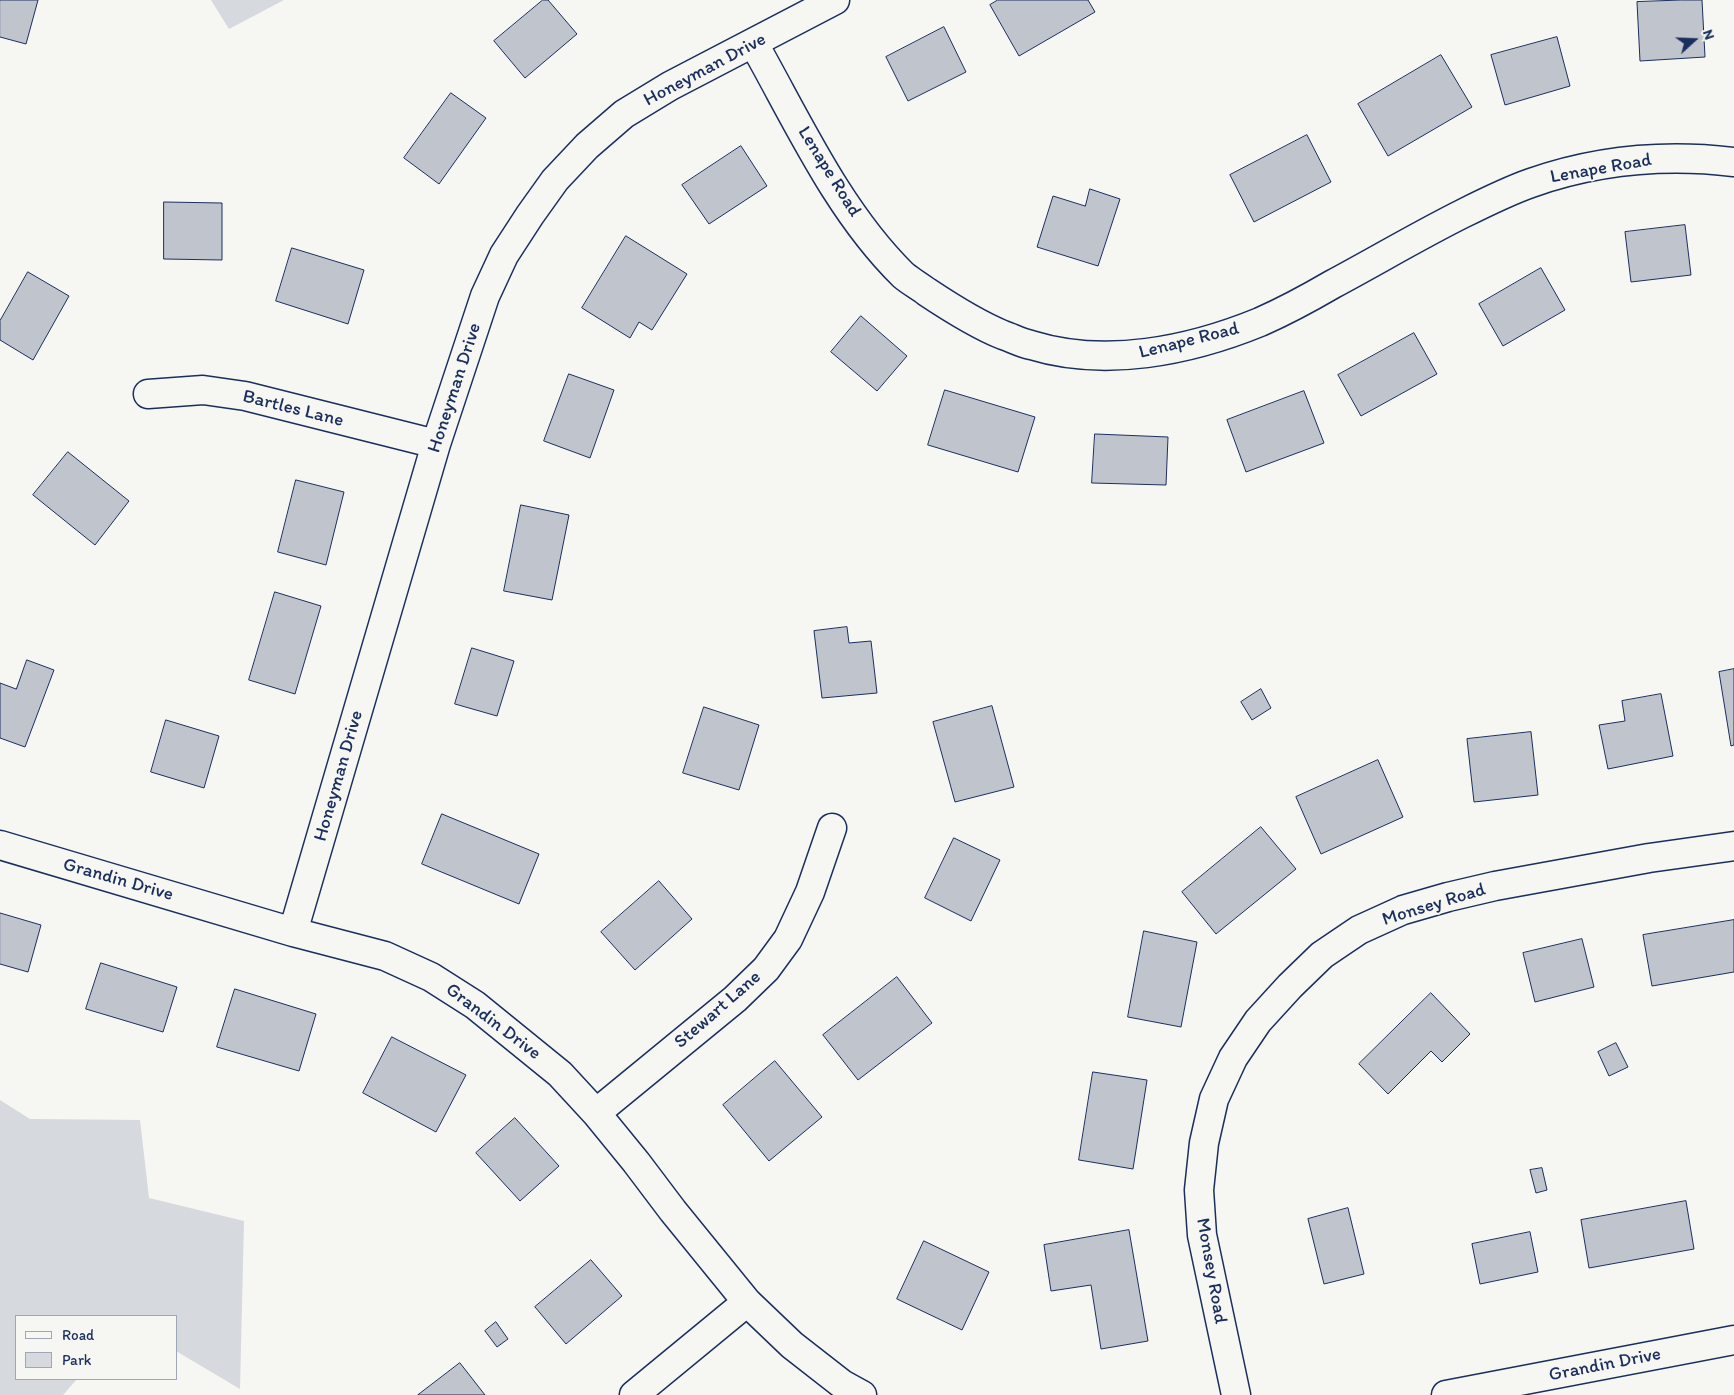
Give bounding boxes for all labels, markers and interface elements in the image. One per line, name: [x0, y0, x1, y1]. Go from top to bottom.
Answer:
north arrow: [1669, 15, 1719, 65]
text: N: [1699, 27, 1718, 42]
street label: Honeyman Drive: [640, 28, 770, 112]
street label: Lenape Road: [792, 123, 866, 221]
street label: Lenape Road: [1549, 149, 1653, 189]
street label: Lenape Road: [1137, 318, 1241, 364]
street label: Honeyman Drive: [423, 320, 487, 456]
street label: Bartles Lane: [240, 385, 346, 433]
street label: Honeyman Drive: [309, 708, 369, 844]
street label: Grandin Drive: [60, 853, 176, 907]
street label: Monsey Road: [1379, 878, 1489, 932]
street label: Stewart Lane: [670, 966, 766, 1054]
street label: Grandin Drive: [441, 979, 545, 1065]
street label: Monsey Road: [1190, 1216, 1232, 1326]
legend: [15, 1315, 178, 1380]
text: Road: [62, 1326, 94, 1344]
street label: Grandin Drive: [1547, 1343, 1663, 1387]
text: Park: [62, 1351, 92, 1369]

